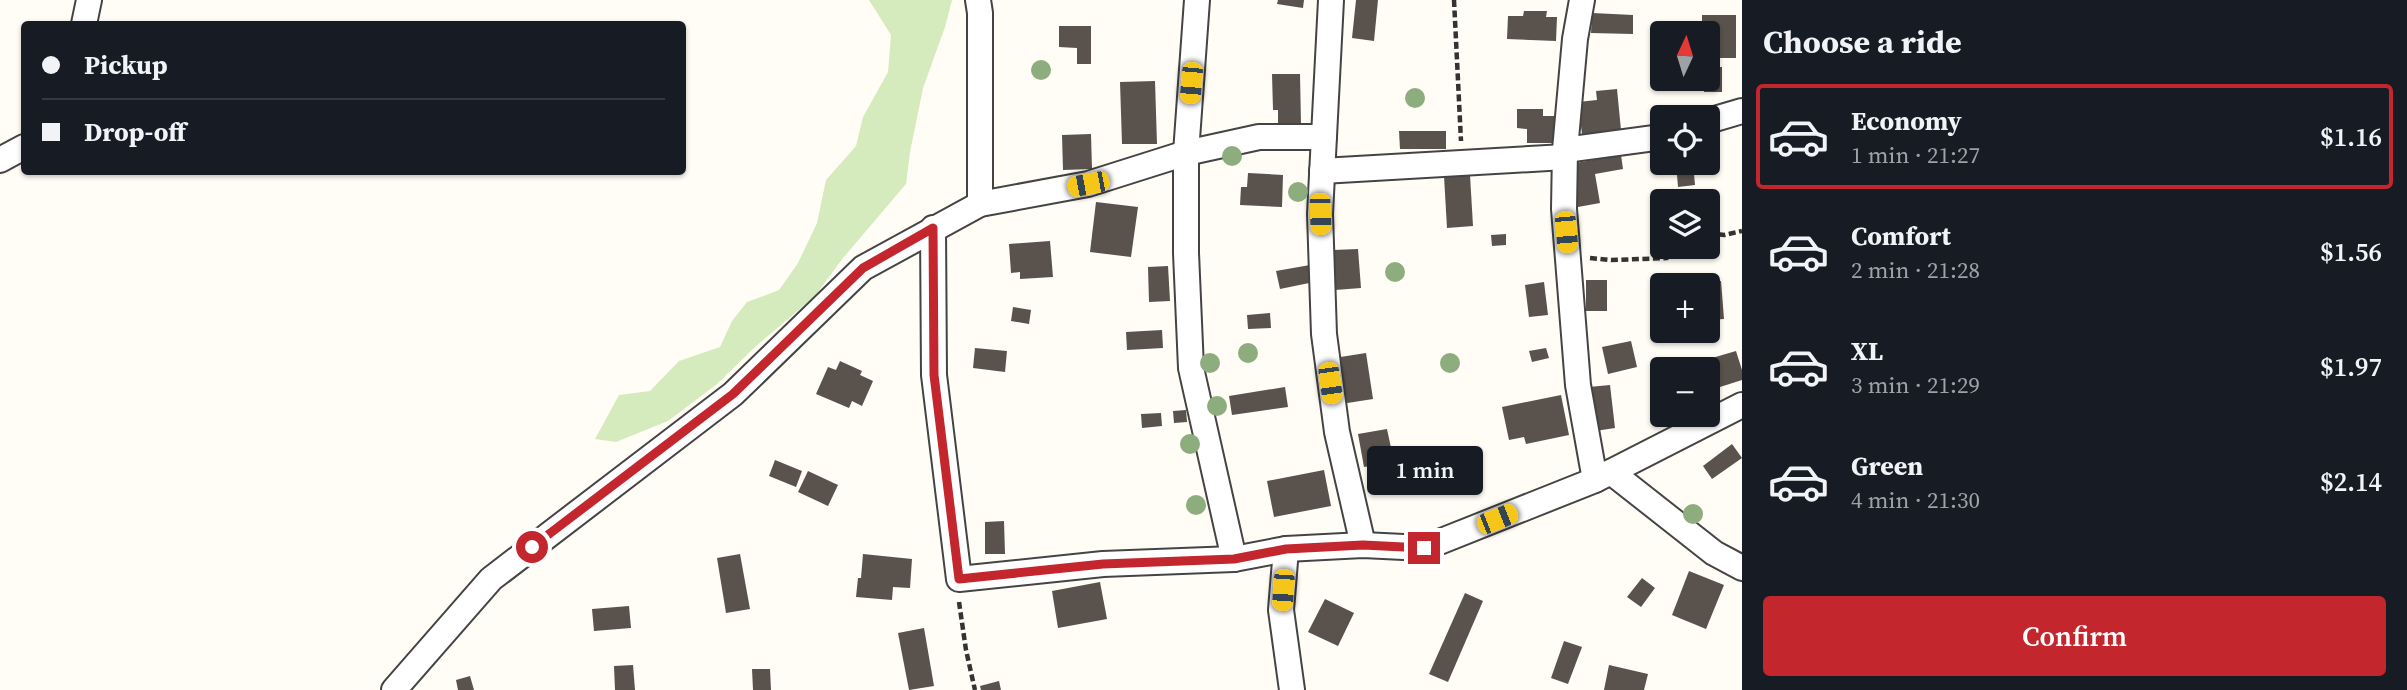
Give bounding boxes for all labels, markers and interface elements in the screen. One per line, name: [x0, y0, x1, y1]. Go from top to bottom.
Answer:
text: Choose a ride: [1763, 20, 1962, 64]
north arrow: [1650, 21, 1720, 91]
map controls: [1650, 21, 1720, 427]
text: Pickup: [84, 47, 168, 83]
car: [1179, 61, 1204, 105]
text: Economy: [1851, 103, 1962, 139]
button: locate: [1650, 105, 1720, 175]
icon: car: [1767, 105, 1830, 168]
text: Drop-off: [84, 114, 186, 150]
text: $1.16: [2320, 119, 2382, 155]
text: 1 min · 21:27: [1851, 139, 1980, 171]
car: [1066, 170, 1111, 198]
button: layers: [1650, 189, 1720, 259]
car: [1309, 193, 1332, 235]
car: [1554, 210, 1579, 254]
text: Comfort: [1851, 218, 1951, 254]
icon: car: [1767, 220, 1830, 283]
text: $1.56: [2320, 234, 2382, 270]
text: 2 min · 21:28: [1851, 254, 1980, 286]
button: +: [1650, 273, 1720, 343]
text: XL: [1851, 333, 1883, 369]
icon: car: [1767, 335, 1830, 398]
text: $1.97: [2320, 349, 2382, 385]
button: −: [1650, 357, 1720, 427]
car: [1317, 361, 1344, 405]
text: 3 min · 21:29: [1851, 369, 1980, 401]
callout: 1 min: [1366, 447, 1482, 496]
text: Green: [1851, 448, 1923, 484]
icon: car: [1767, 450, 1830, 513]
text: 1 min: [1395, 454, 1455, 486]
text: $2.14: [2320, 464, 2382, 500]
text: 4 min · 21:30: [1851, 484, 1980, 516]
car: [1474, 501, 1521, 537]
route start: [516, 531, 548, 563]
route end: [1408, 532, 1440, 564]
car: [1272, 568, 1295, 612]
button: Confirm: [1763, 596, 2386, 676]

